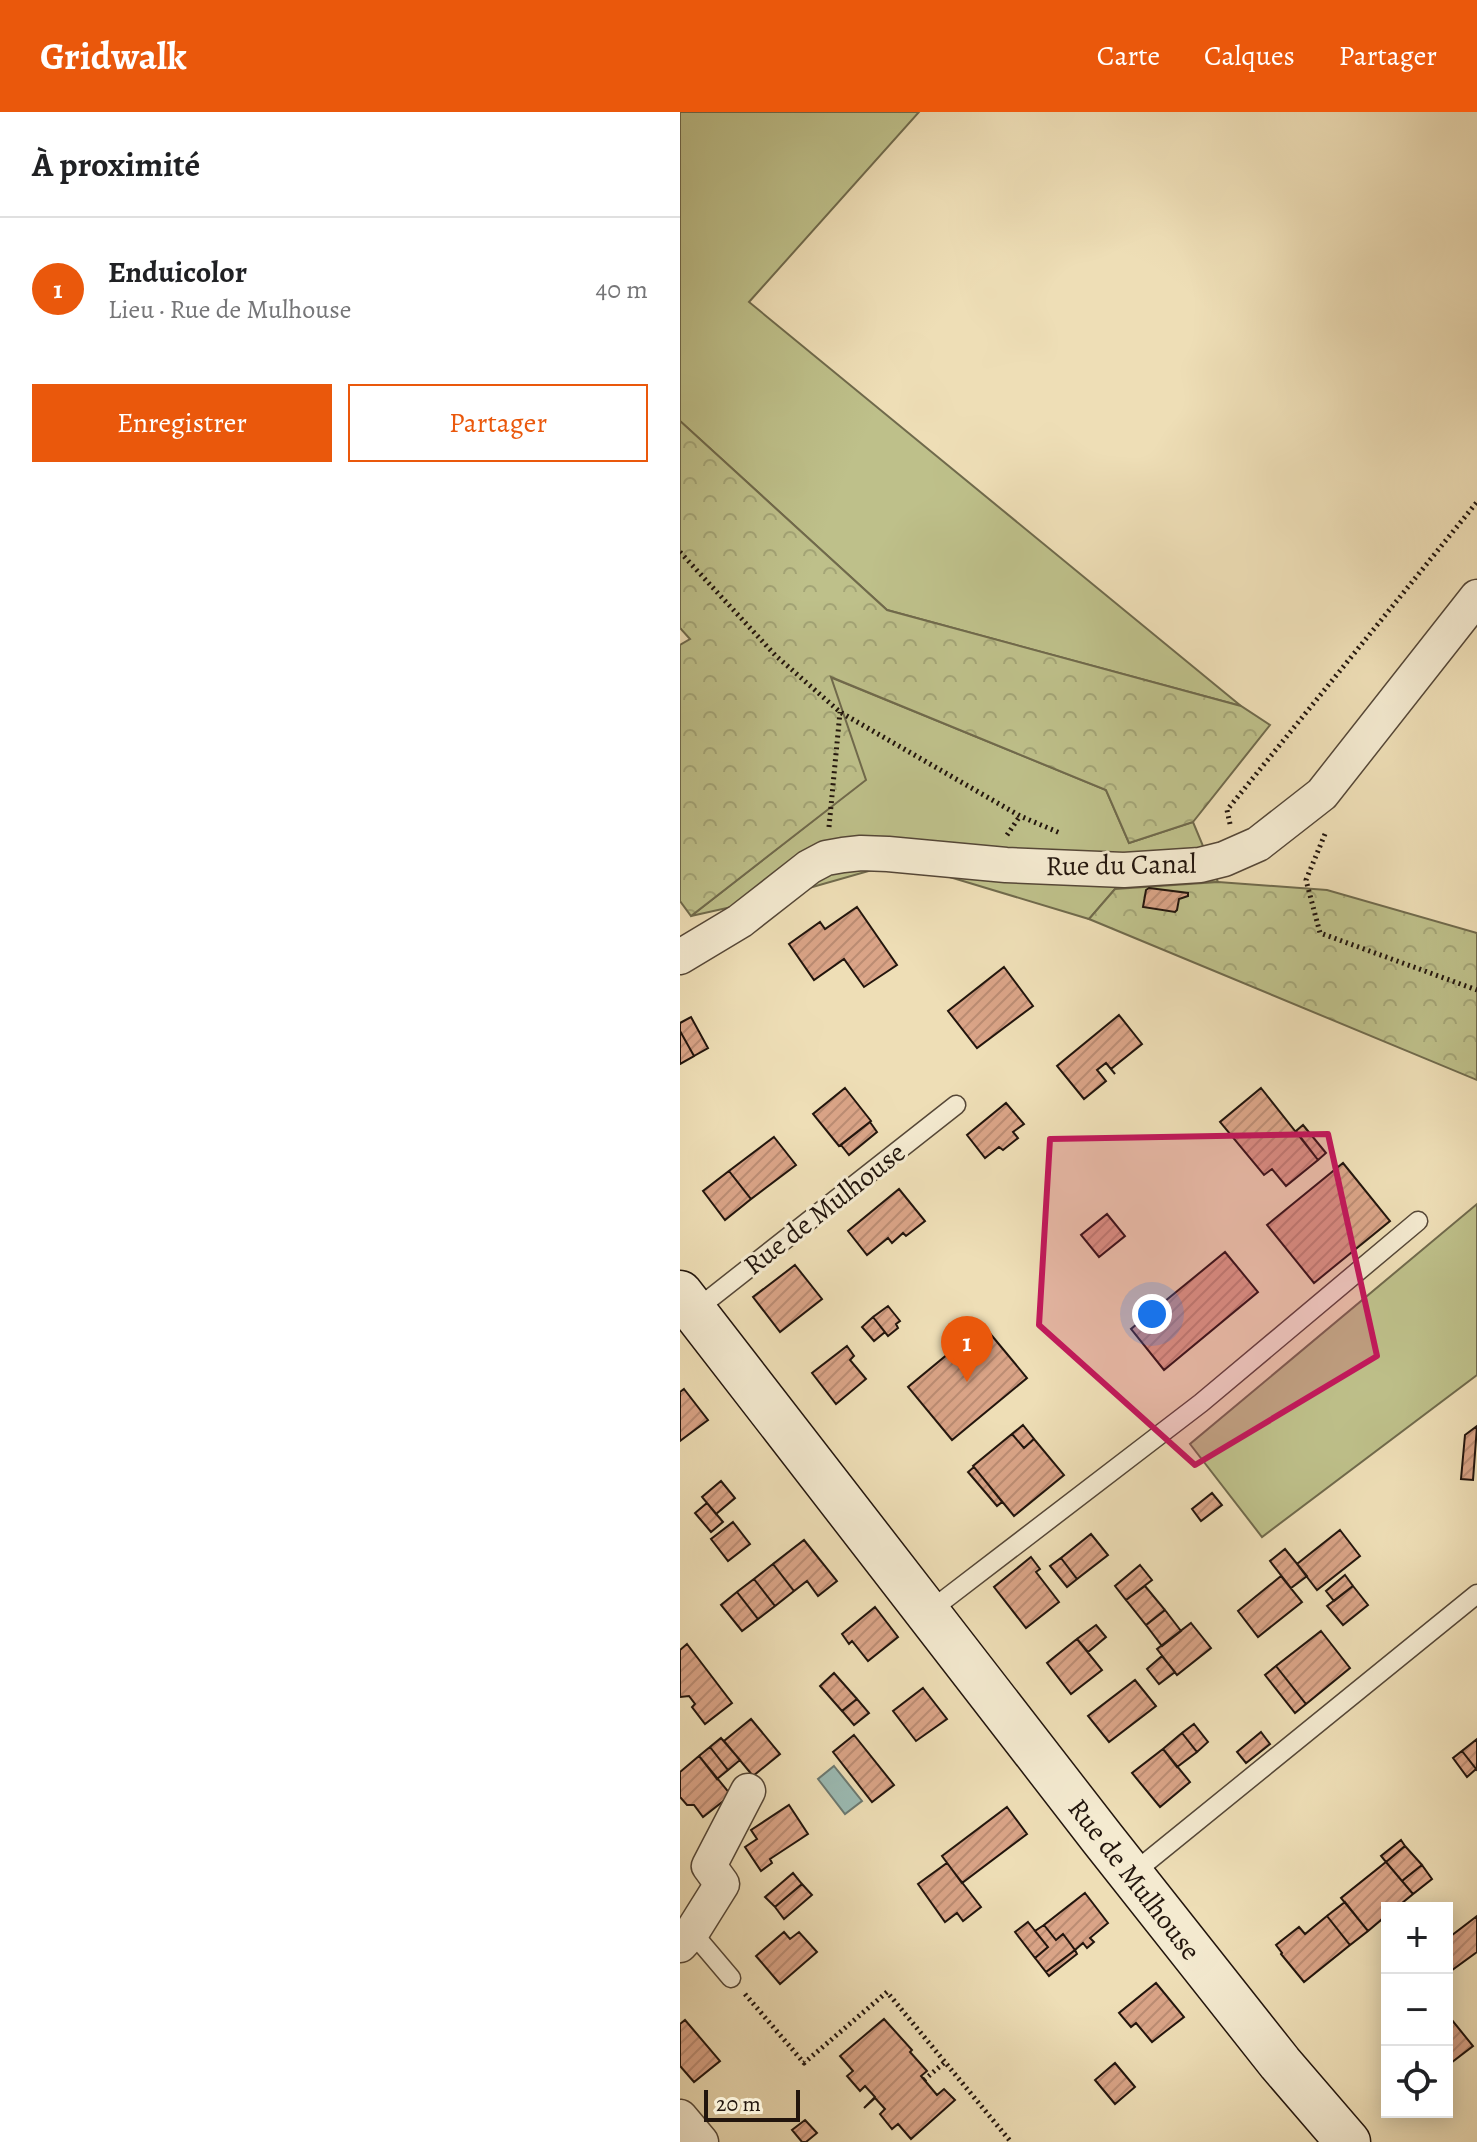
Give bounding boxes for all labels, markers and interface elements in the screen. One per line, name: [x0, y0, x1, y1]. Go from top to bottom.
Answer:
text: Gridwalk: [40, 30, 187, 82]
text: Carte: [1097, 37, 1160, 75]
text: Calques: [1204, 37, 1295, 75]
text: Partager: [1339, 37, 1437, 75]
text: À proximité: [32, 141, 200, 188]
text: Enduicolor: [108, 252, 247, 292]
text: 1: [53, 272, 63, 307]
text: 40 m: [596, 272, 648, 307]
text: Lieu · Rue de Mulhouse: [108, 292, 351, 327]
button: Enregistrer: [32, 384, 332, 462]
button: Partager: [348, 384, 648, 462]
street label: Rue du Canal: [1045, 845, 1197, 885]
street label: Rue de Mulhouse: [736, 1134, 913, 1284]
your location: [1132, 1294, 1172, 1334]
pin: 1: [941, 1316, 993, 1382]
street label: Rue de Mulhouse: [1059, 1791, 1209, 1968]
map controls: [1381, 1902, 1453, 2118]
button: +: [1381, 1902, 1453, 1974]
button: −: [1381, 1974, 1453, 2046]
button: locate: [1381, 2046, 1453, 2118]
scale bar: [704, 2086, 800, 2122]
text: 20 m: [716, 2089, 761, 2119]

